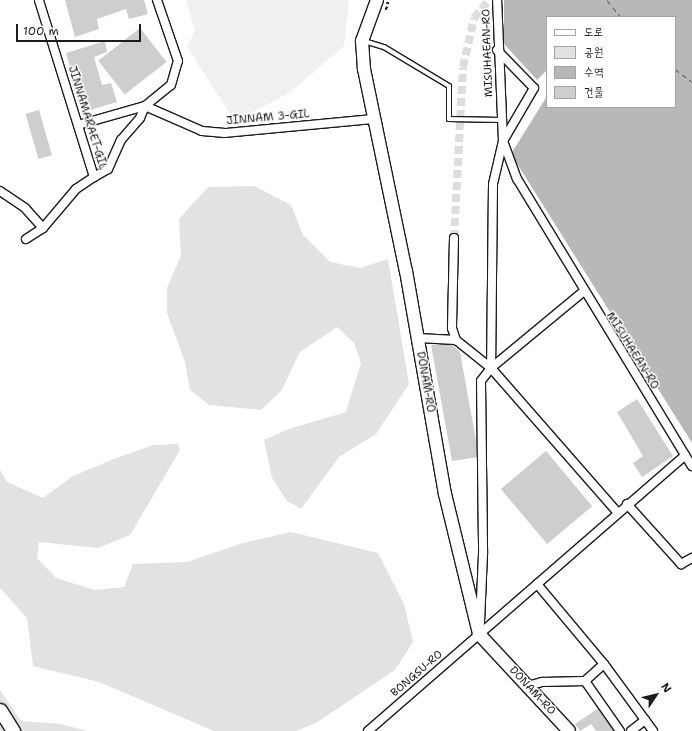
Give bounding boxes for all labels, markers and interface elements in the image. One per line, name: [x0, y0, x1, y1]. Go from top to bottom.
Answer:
street label: MISUHAEAN-RO: [480, 9, 496, 97]
scale bar: [18, 16, 143, 42]
legend: [546, 16, 676, 108]
text: 100 m: [23, 23, 59, 39]
text: 도로: [584, 24, 603, 40]
text: 공원: [584, 44, 603, 60]
street label: JINNAMARAET-GIL: [65, 64, 109, 172]
text: 수역: [584, 64, 603, 80]
text: 건물: [584, 84, 603, 100]
street label: JINNAM 3-GIL: [226, 108, 310, 128]
street label: MISUHAEAN-RO: [603, 310, 661, 392]
street label: DONAM-RO: [413, 351, 437, 413]
street label: BONGSU-RO: [388, 648, 446, 700]
street label: DONAM-RO: [506, 664, 558, 718]
north arrow: [636, 675, 676, 715]
text: N: [658, 680, 675, 696]

